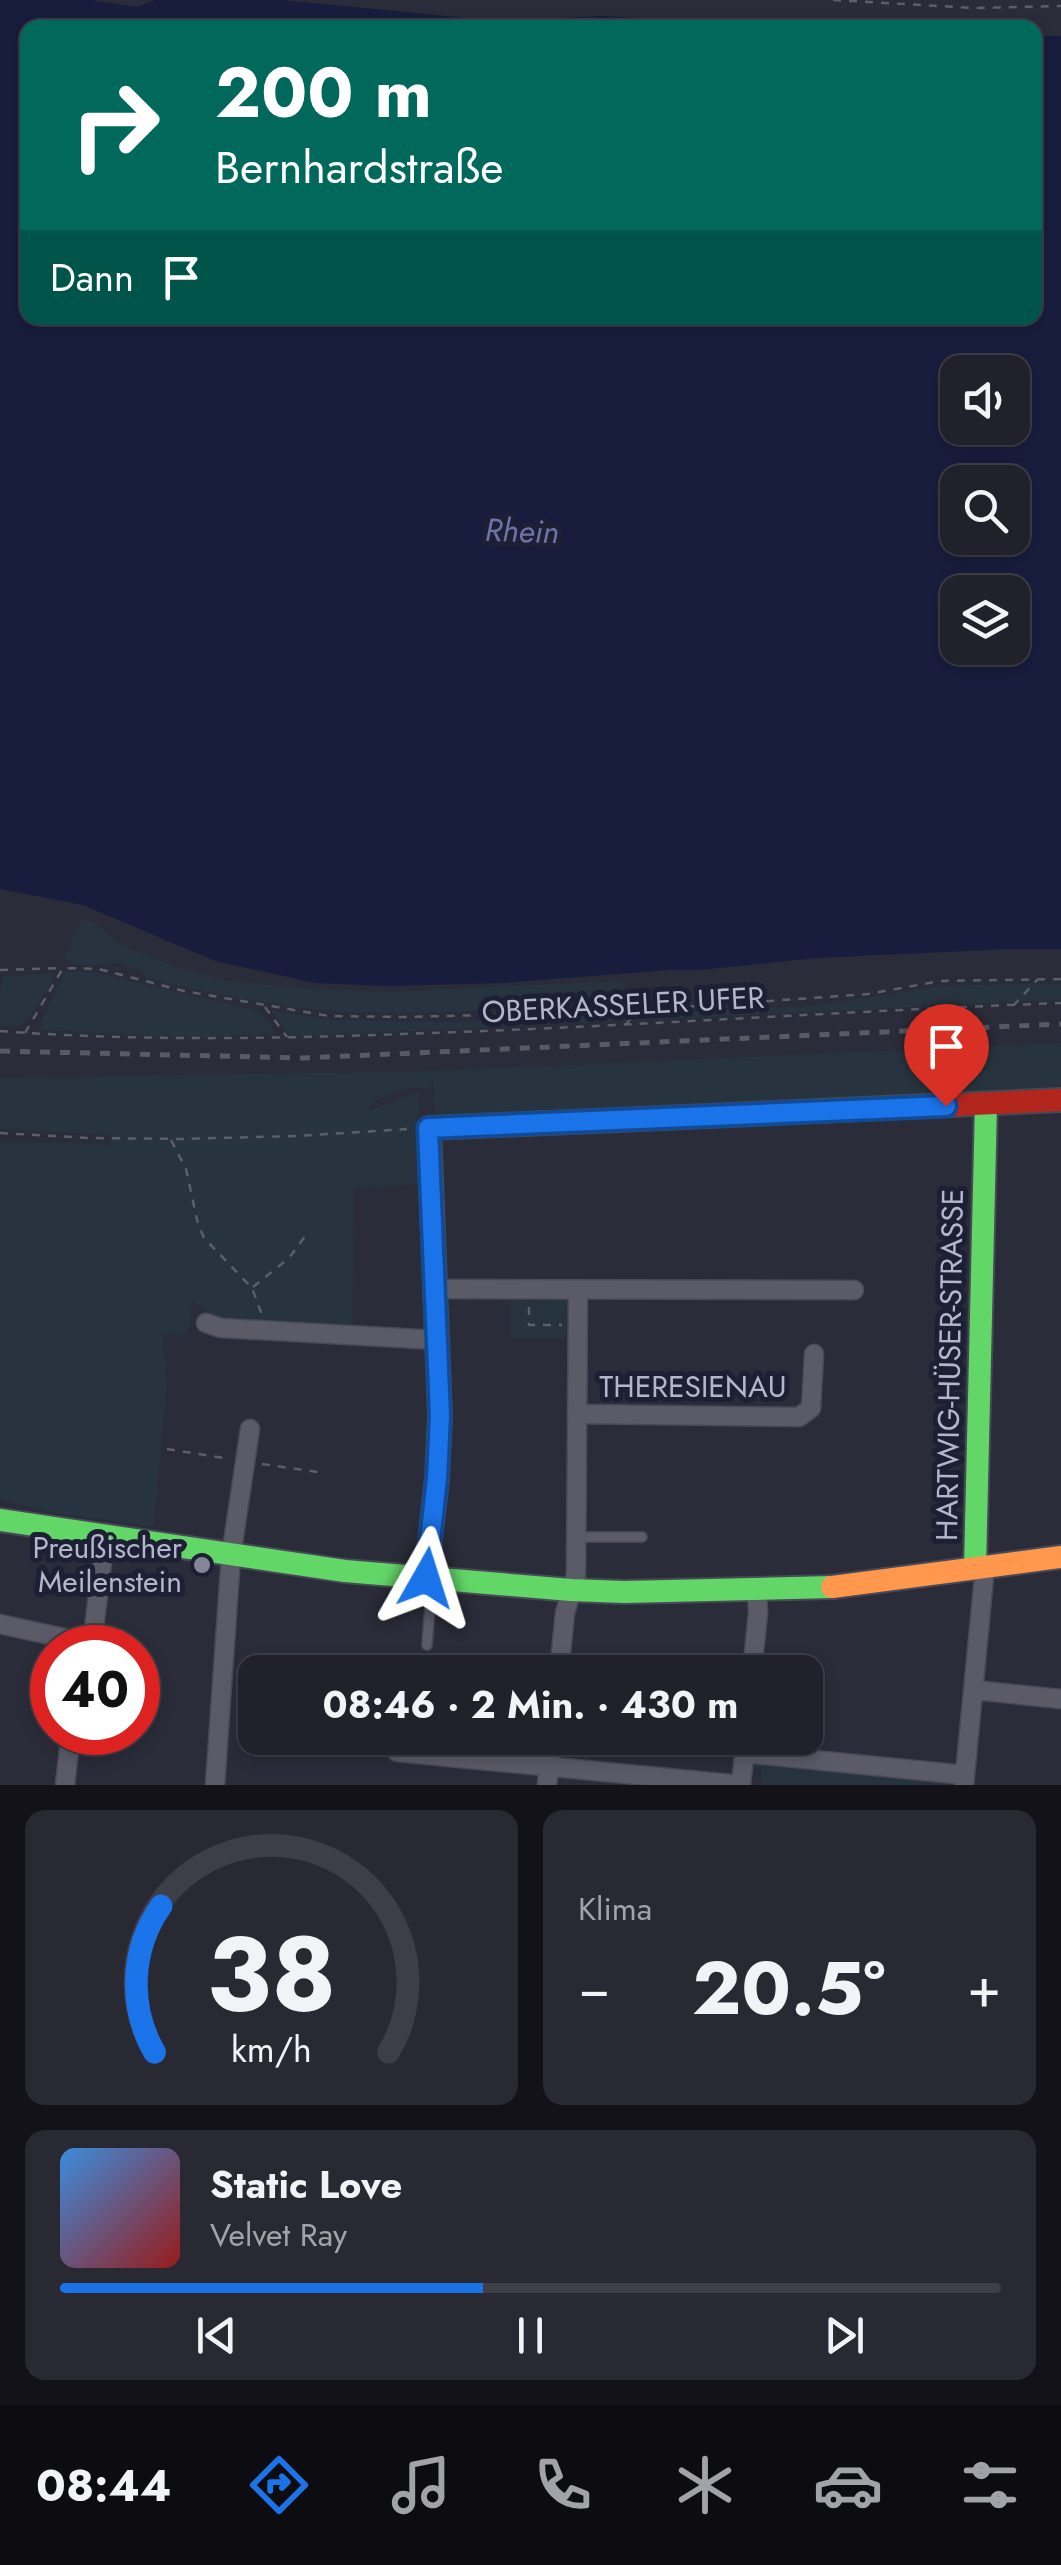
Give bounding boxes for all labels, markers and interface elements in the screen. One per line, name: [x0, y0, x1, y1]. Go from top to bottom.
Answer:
text: 200 m: [215, 42, 432, 143]
icon: right: [50, 60, 180, 190]
text: Bernhardstraße: [215, 135, 503, 200]
text: Dann: [50, 250, 134, 305]
icon: arrive: [154, 250, 209, 305]
map controls: [940, 355, 1030, 665]
button: sound: [940, 355, 1030, 445]
button: search: [940, 465, 1030, 555]
water label: Rhein: [484, 507, 560, 555]
button: layers: [940, 575, 1030, 665]
street label: OBERKASSELER UFER: [481, 976, 765, 1033]
pin: [904, 1004, 989, 1107]
icon: arrive: [919, 1019, 974, 1074]
street label: HARTWIG-HÜSER-STRASSE: [925, 1189, 974, 1541]
street label: THERESIENAU: [599, 1365, 787, 1408]
place label: Preußischer Meilenstein: [32, 1526, 183, 1603]
position arrow: [374, 1526, 478, 1630]
marker: Preußischer Meilenstein: [191, 1554, 213, 1576]
speed limit sign: 40: [30, 1625, 160, 1755]
text: 08:46 · 2 Min. · 430 m: [323, 1677, 738, 1732]
text: Klima: [578, 1886, 652, 1932]
text: 38: [207, 1899, 336, 2049]
text: 20.5°: [692, 1934, 886, 2042]
text: −: [578, 1948, 610, 2028]
text: +: [967, 1948, 1001, 2028]
text: km/h: [231, 2024, 312, 2075]
text: Static Love: [210, 2157, 402, 2212]
text: Velvet Ray: [210, 2212, 347, 2258]
icon: previous: [189, 2308, 244, 2363]
icon: pause: [503, 2308, 558, 2363]
icon: next: [817, 2308, 872, 2363]
icon: directions: [244, 2450, 314, 2520]
icon: music: [386, 2450, 456, 2520]
icon: phone: [528, 2450, 598, 2520]
icon: climate: [670, 2450, 740, 2520]
icon: car: [813, 2450, 883, 2520]
icon: filters: [955, 2450, 1025, 2520]
text: 08:44: [36, 2453, 171, 2518]

